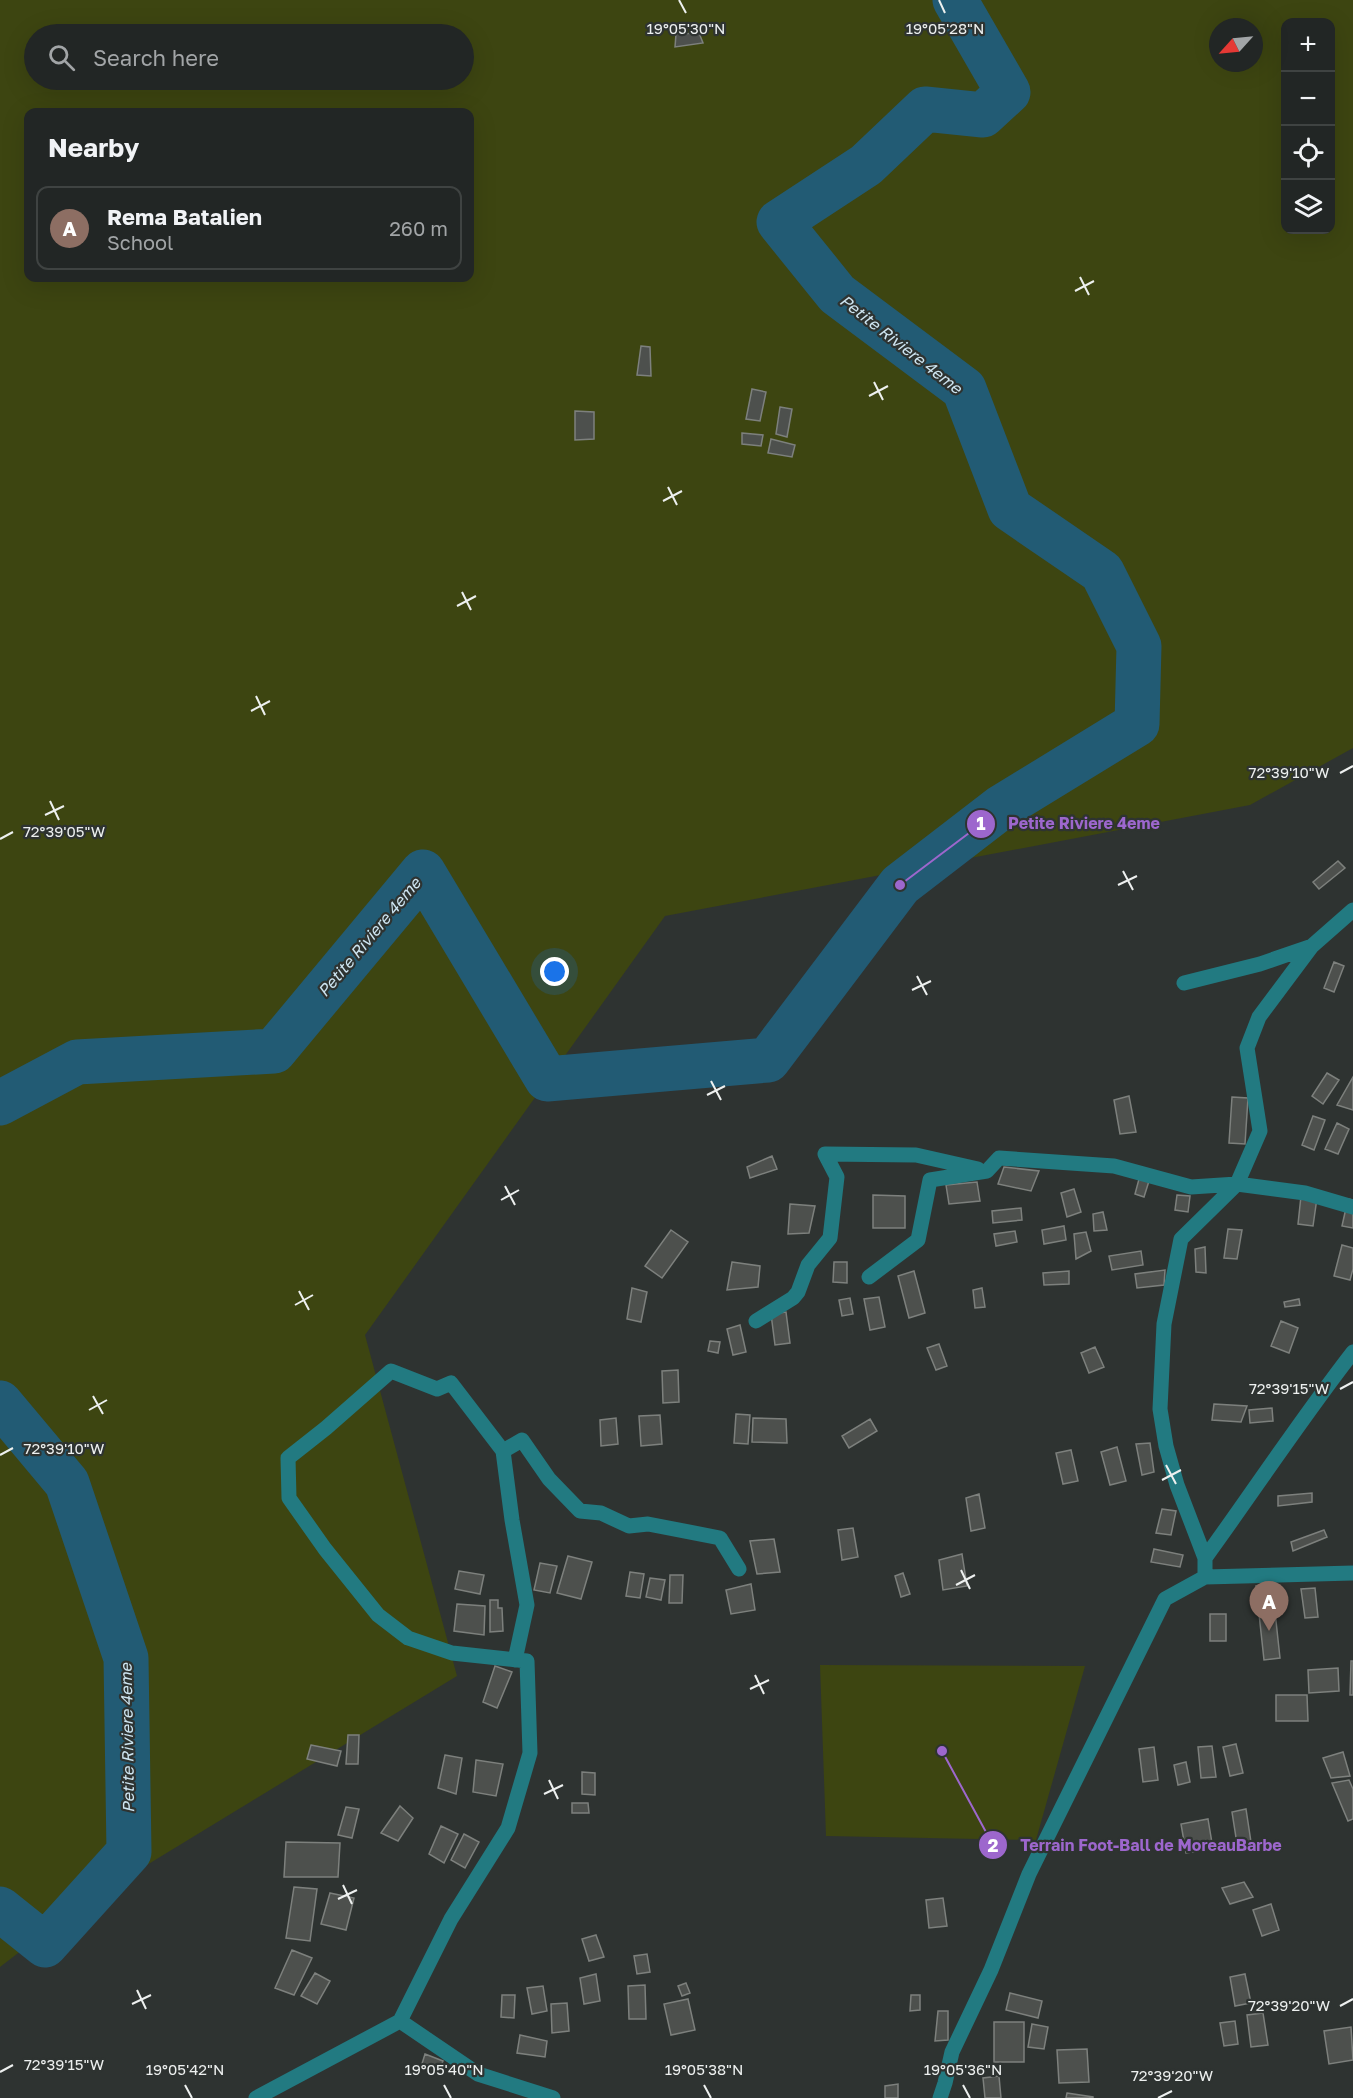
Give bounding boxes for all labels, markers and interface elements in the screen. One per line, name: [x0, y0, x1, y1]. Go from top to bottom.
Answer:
north arrow: [1209, 18, 1263, 72]
map controls: [1281, 18, 1335, 234]
button: +: [1281, 18, 1335, 72]
text: 19°05'30"N: [647, 19, 725, 37]
text: 19°05'28"N: [906, 19, 984, 37]
search box: [24, 24, 474, 90]
icon: search: [45, 41, 78, 74]
text: Search here: [93, 44, 219, 71]
button: −: [1281, 72, 1335, 126]
button: locate: [1281, 126, 1335, 180]
text: Nearby: [48, 132, 139, 163]
button: layers: [1281, 180, 1335, 234]
text: Rema Batalien: [107, 203, 262, 230]
text: A: [62, 216, 77, 240]
text: 260 m: [389, 216, 448, 240]
text: School: [107, 230, 173, 254]
water label: Petite Riviere 4eme: [836, 290, 967, 399]
text: 72°39'10"W: [1249, 763, 1329, 781]
callout: Petite Riviere 4eme: [966, 807, 1171, 841]
text: 1: [976, 812, 986, 834]
text: Petite Riviere 4eme: [1008, 813, 1160, 833]
text: 72°39'05"W: [23, 822, 105, 840]
water label: Petite Riviere 4eme: [313, 872, 426, 1001]
your location: [540, 957, 569, 986]
text: 72°39'15"W: [1249, 1379, 1329, 1397]
text: 72°39'10"W: [24, 1439, 104, 1457]
pin: A: [1250, 1582, 1288, 1631]
water label: Petite Riviere 4eme: [116, 1661, 138, 1813]
callout: Terrain Foot-Ball de MoreauBarbe: [978, 1828, 1293, 1862]
text: 2: [988, 1834, 999, 1856]
text: Terrain Foot-Ball de MoreauBarbe: [1020, 1835, 1282, 1855]
text: 72°39'20"W: [1248, 1996, 1330, 2014]
text: 72°39'15"W: [24, 2055, 104, 2073]
text: 19°05'42"N: [146, 2060, 224, 2078]
text: 19°05'40"N: [404, 2060, 484, 2078]
text: 19°05'38"N: [665, 2060, 743, 2078]
text: 19°05'36"N: [924, 2060, 1002, 2078]
text: 72°39'20"W: [1131, 2066, 1213, 2084]

